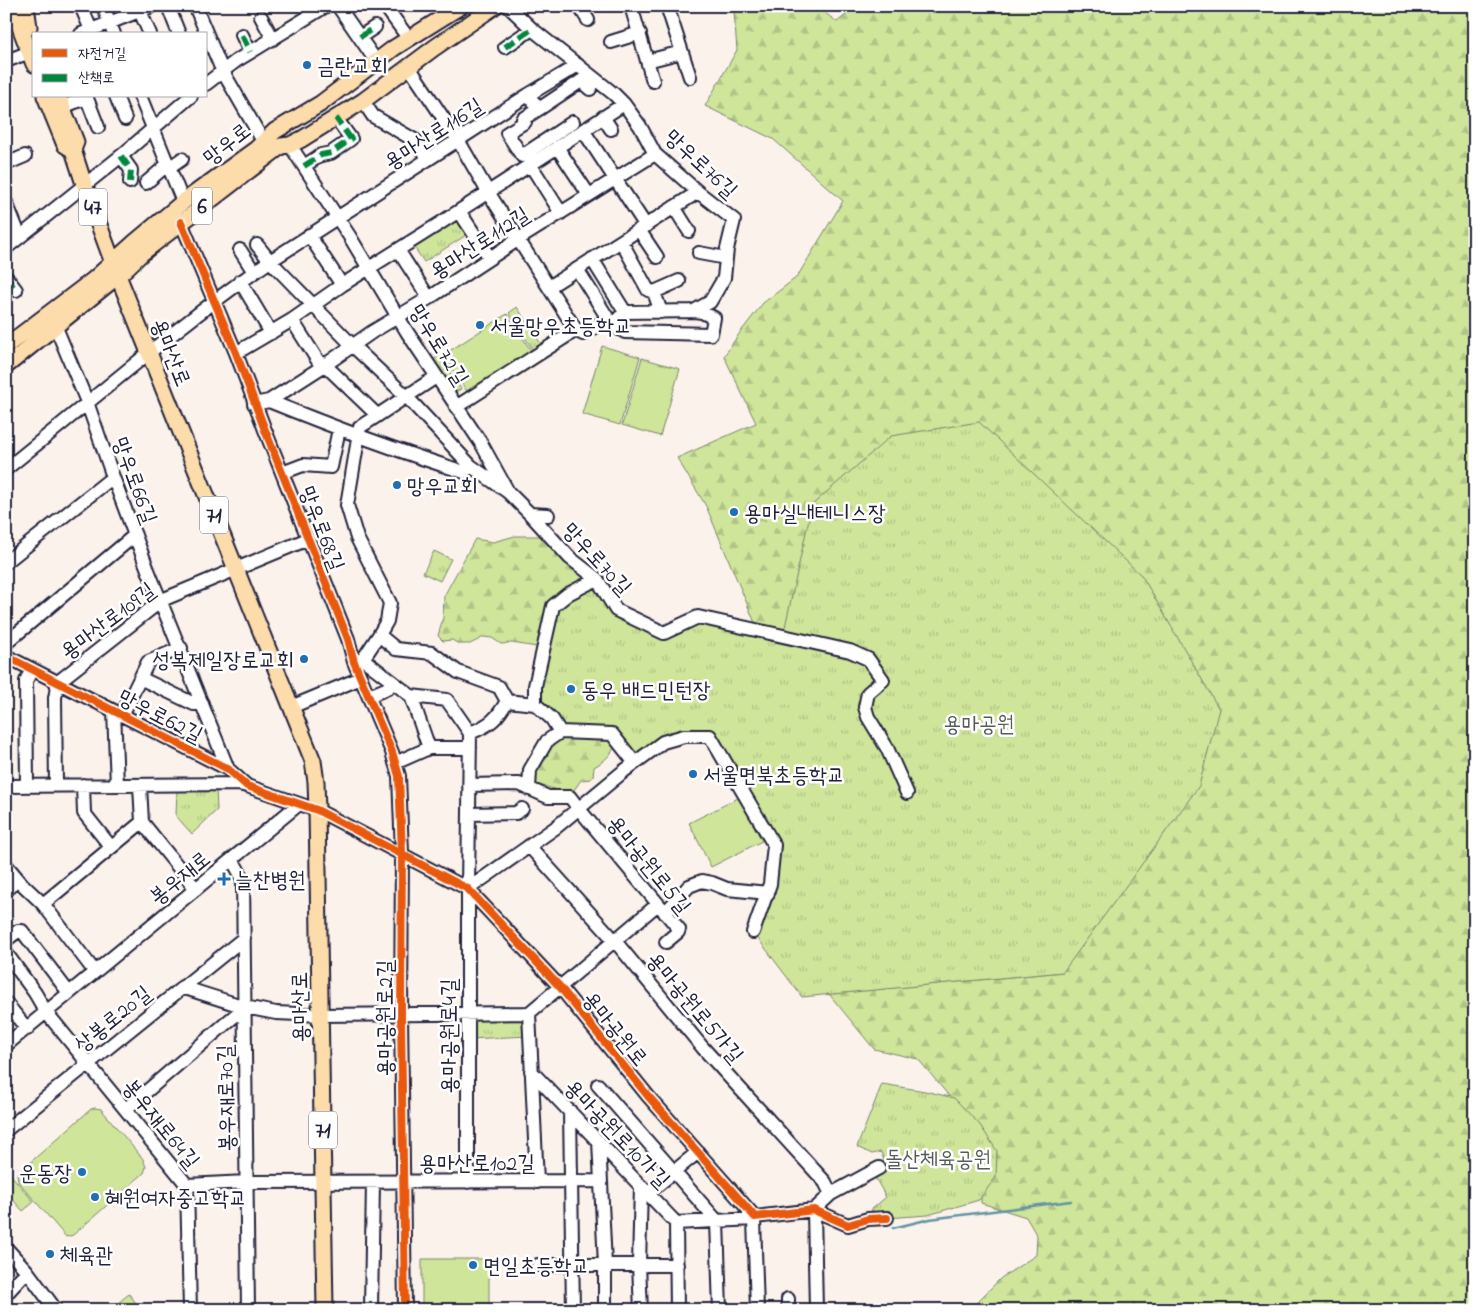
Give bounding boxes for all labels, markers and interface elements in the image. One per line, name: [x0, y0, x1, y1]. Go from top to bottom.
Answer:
legend: [32, 32, 208, 98]
text: 자전거길: [78, 43, 126, 65]
place label: 금란교회: [317, 52, 388, 84]
marker: 금란교회: [301, 59, 313, 71]
text: 산책로: [78, 67, 114, 89]
street label: 용마산로116길: [379, 91, 491, 179]
street label: 망우로: [197, 116, 259, 174]
street label: 망우로76길: [656, 123, 744, 208]
road number: 47: [79, 188, 107, 226]
road number: 6: [192, 188, 212, 225]
street label: 용마산로112길: [424, 200, 537, 289]
street label: 망우로72길: [400, 299, 475, 393]
place label: 서울망우초등학교: [490, 312, 632, 344]
street label: 용마산로: [141, 314, 197, 392]
marker: 서울망우초등학교: [474, 319, 486, 331]
street label: 망우로66길: [103, 433, 164, 529]
place label: 망우교회: [407, 472, 478, 504]
marker: 망우교회: [391, 479, 403, 491]
street label: 망우로68길: [289, 482, 351, 577]
road number: 71: [200, 496, 228, 534]
place label: 용마실내테니스장: [744, 499, 886, 531]
marker: 용마실내테니스장: [728, 506, 740, 518]
street label: 망우로70길: [554, 516, 638, 604]
street label: 용마산로109길: [55, 576, 163, 669]
place label: 성복제일장로교회: [152, 646, 294, 678]
marker: 성복제일장로교회: [298, 653, 310, 665]
place label: 동우 배드민턴장: [581, 676, 711, 708]
street label: 망우로62길: [112, 683, 208, 753]
marker: 동우 배드민턴장: [565, 683, 577, 695]
park label: 용마공원: [944, 710, 1014, 742]
place label: 서울면북초등학교: [703, 761, 845, 793]
marker: 서울면북초등학교: [687, 768, 699, 780]
street label: 용마공원로5길: [598, 810, 698, 922]
street label: 봉우재로: [143, 845, 218, 914]
place label: 늘찬병원: [235, 866, 306, 898]
marker: 늘찬병원: [217, 872, 231, 886]
street label: 용마공원로5가길: [638, 946, 750, 1072]
street label: 용마공원로2길: [371, 959, 403, 1077]
street label: 용마산로: [285, 971, 319, 1043]
street label: 용마공원로4길: [435, 978, 467, 1094]
street label: 상봉로20길: [68, 979, 160, 1061]
street label: 용마공원로: [573, 985, 654, 1074]
street label: 봉우재로70길: [211, 1044, 245, 1152]
street label: 봉우재로64길: [113, 1073, 206, 1177]
street label: 용마공원로10가길: [556, 1073, 676, 1197]
road number: 71: [309, 1112, 337, 1148]
park label: 돌산체육공원: [885, 1145, 991, 1177]
street label: 용마산로102길: [419, 1149, 535, 1181]
place label: 운동장: [19, 1159, 72, 1191]
marker: 운동장: [76, 1166, 88, 1178]
place label: 혜원여자중고학교: [105, 1184, 247, 1216]
marker: 혜원여자중고학교: [89, 1191, 101, 1203]
place label: 체육관: [60, 1241, 113, 1273]
marker: 체육관: [44, 1248, 56, 1260]
place label: 면일초등학교: [483, 1252, 589, 1284]
marker: 면일초등학교: [467, 1259, 479, 1271]

